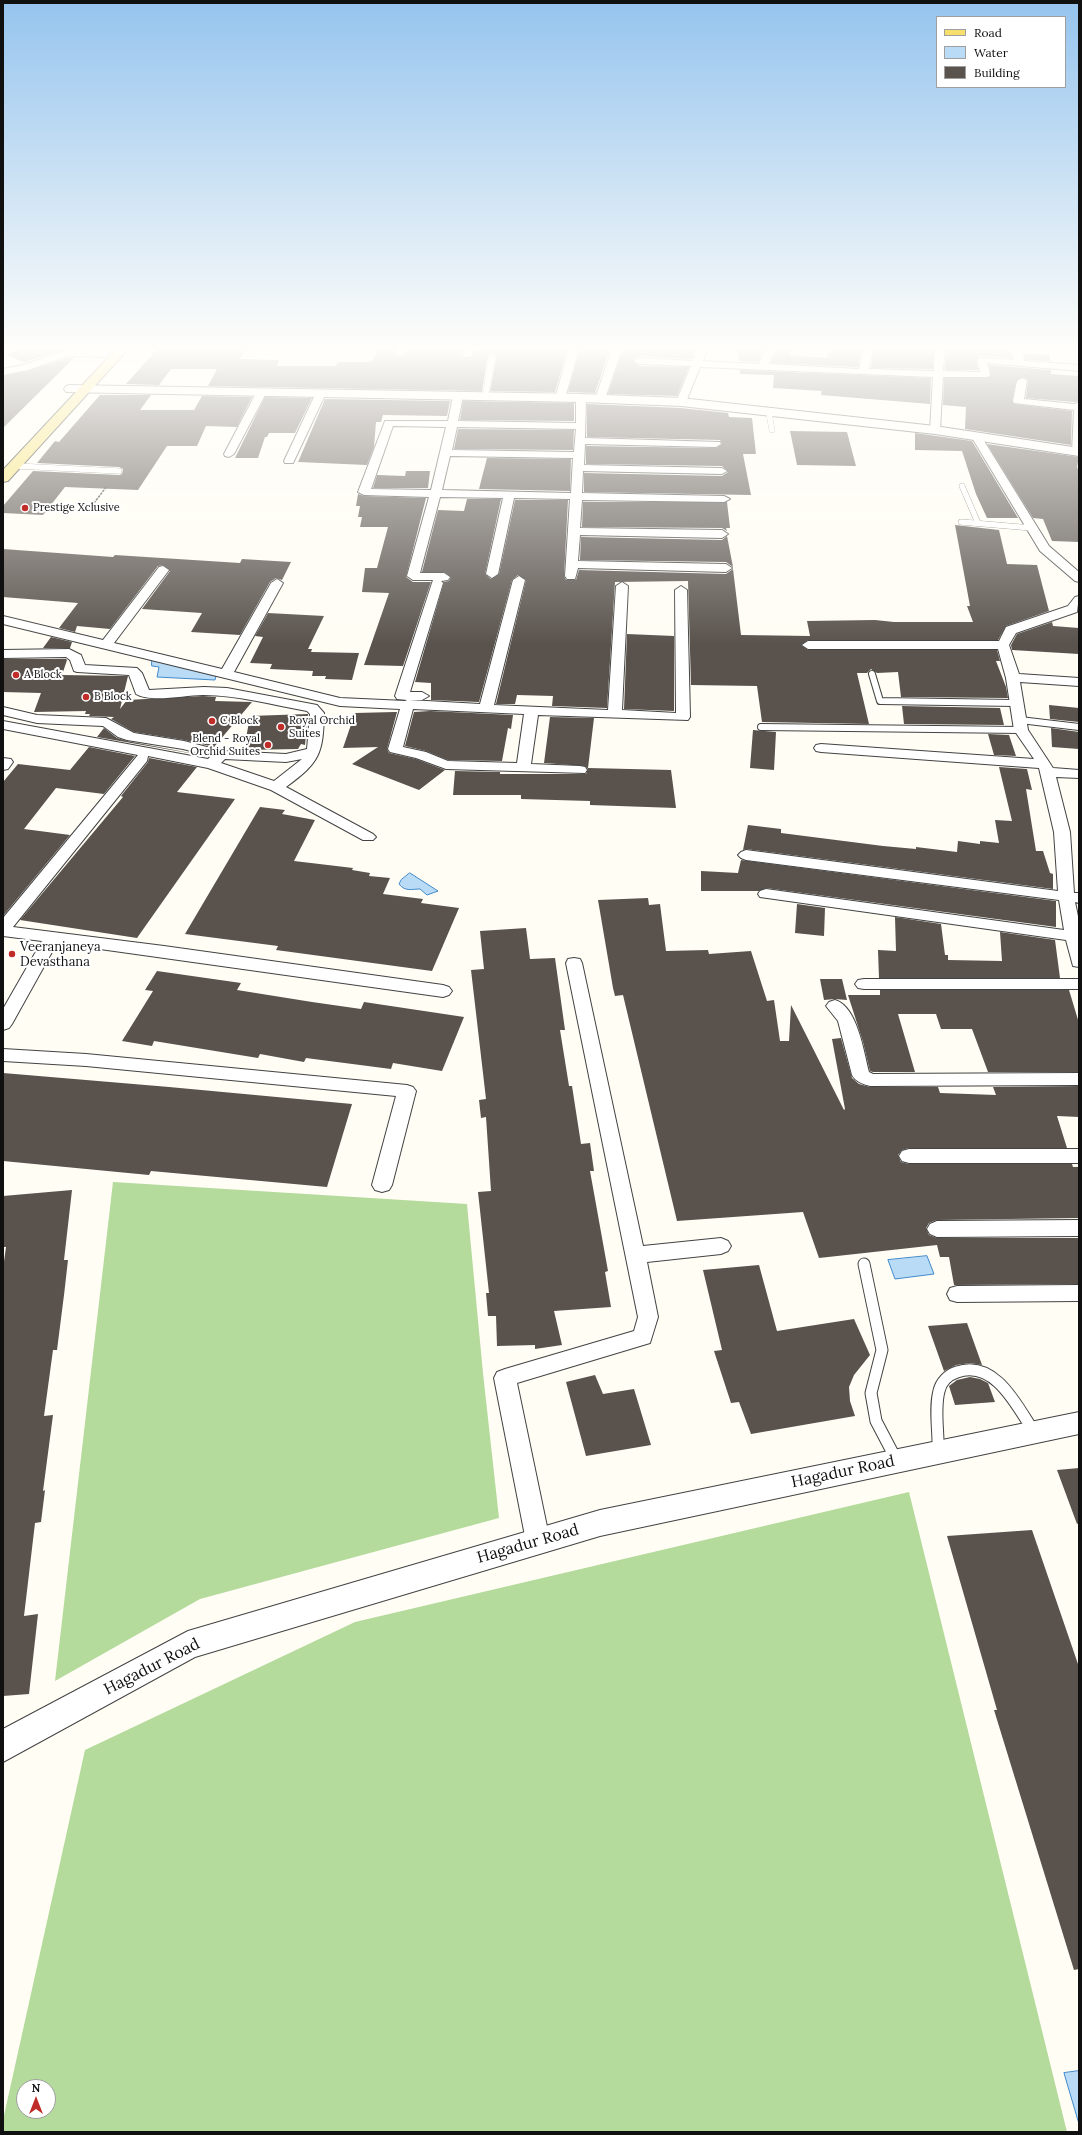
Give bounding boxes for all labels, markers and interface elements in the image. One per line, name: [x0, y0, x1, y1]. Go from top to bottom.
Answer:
legend: [936, 16, 1066, 88]
text: Road: [974, 25, 1002, 40]
text: Water: [974, 45, 1008, 60]
text: Building: [974, 65, 1020, 80]
place label: Prestige Xclusive: [33, 501, 120, 515]
marker: Prestige Xclusive: [20, 503, 30, 513]
place label: A Block: [24, 668, 62, 682]
marker: A Block: [11, 670, 21, 680]
place label: B Block: [94, 690, 132, 704]
marker: B Block: [81, 692, 91, 702]
place label: C Block: [220, 714, 259, 728]
place label: Royal Orchid Suites: [289, 714, 355, 740]
marker: C Block: [207, 716, 217, 726]
marker: Royal Orchid Suites: [276, 722, 286, 732]
place label: Blend - Royal Orchid Suites: [190, 732, 260, 758]
marker: Blend - Royal Orchid Suites: [263, 740, 273, 750]
place label: Veeranjaneya Devasthana: [20, 939, 101, 970]
marker: Veeranjaneya Devasthana: [7, 949, 17, 959]
street label: Hagadur Road: [790, 1452, 896, 1492]
street label: Hagadur Road: [475, 1520, 581, 1568]
street label: Hagadur Road: [101, 1635, 203, 1699]
north arrow: [16, 2079, 56, 2119]
text: N: [32, 2081, 40, 2095]

